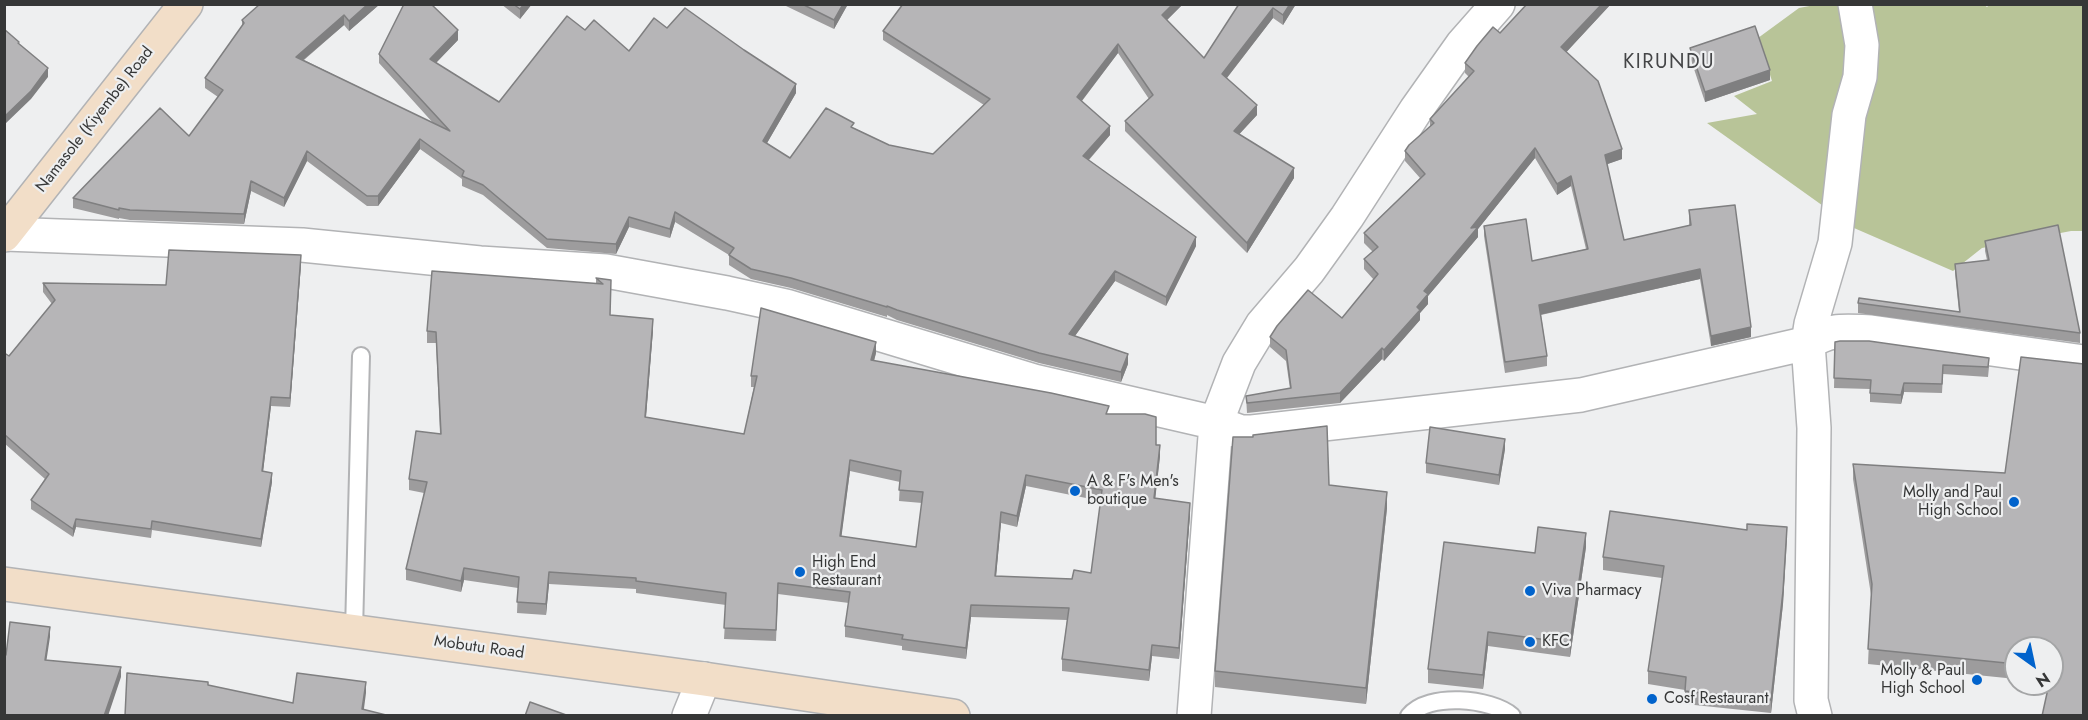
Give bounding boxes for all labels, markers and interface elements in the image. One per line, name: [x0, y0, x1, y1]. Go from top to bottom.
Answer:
street label: Namasole (Kiyembe) Road: [32, 43, 158, 197]
district label: KIRUNDU: [1623, 51, 1715, 75]
place label: A & F's Men's boutique: [1087, 472, 1179, 510]
place label: Molly and Paul High School: [1903, 483, 2002, 521]
marker: A & F's Men's boutique: [1068, 484, 1082, 498]
marker: Molly and Paul High School: [2007, 495, 2021, 509]
place label: High End Restaurant: [812, 553, 881, 591]
marker: High End Restaurant: [793, 565, 807, 579]
place label: Viva Pharmacy: [1542, 581, 1641, 601]
marker: Viva Pharmacy: [1523, 584, 1537, 598]
street label: Mobutu Road: [433, 632, 525, 664]
place label: KFC: [1542, 632, 1570, 652]
marker: KFC: [1523, 635, 1537, 649]
north arrow: [2004, 636, 2064, 696]
place label: Molly & Paul High School: [1880, 661, 1965, 699]
text: N: [2031, 667, 2055, 693]
marker: Molly & Paul High School: [1970, 673, 1984, 687]
place label: Cosf Restaurant: [1664, 689, 1769, 709]
marker: Cosf Restaurant: [1645, 692, 1659, 706]

